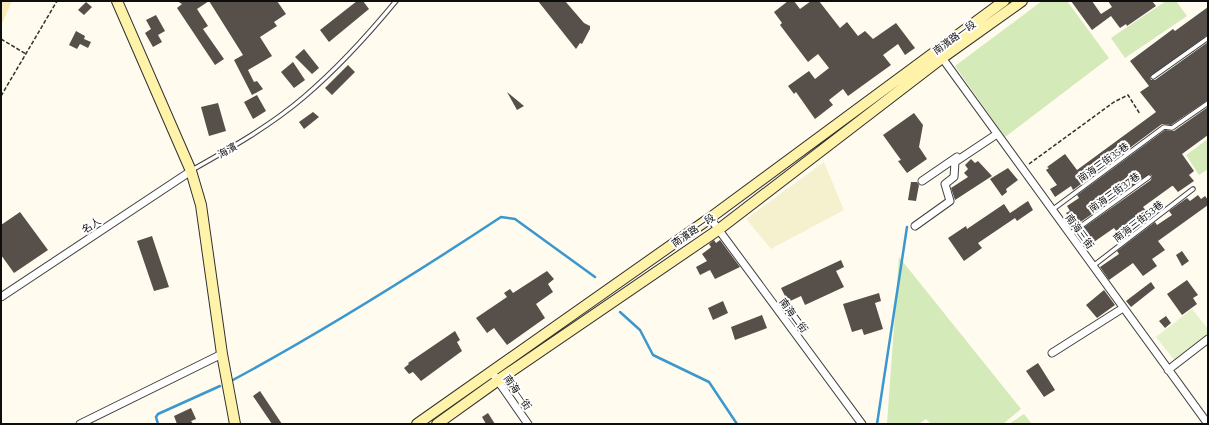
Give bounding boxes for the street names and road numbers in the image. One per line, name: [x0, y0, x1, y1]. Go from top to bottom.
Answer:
street label: 南濱路一段: [931, 18, 978, 57]
street label: 南海三街35巷: [1076, 140, 1131, 184]
street label: 海濱: [216, 141, 239, 160]
street label: 南海三街37巷: [1087, 170, 1142, 214]
street label: 南海三街53巷: [1111, 199, 1165, 244]
street label: 南濱路一段: [670, 212, 717, 249]
street label: 南海三街: [1063, 212, 1096, 251]
street label: 名人: [80, 215, 103, 235]
street label: 南海二街: [777, 296, 810, 335]
street label: 南海一街: [502, 373, 534, 412]

